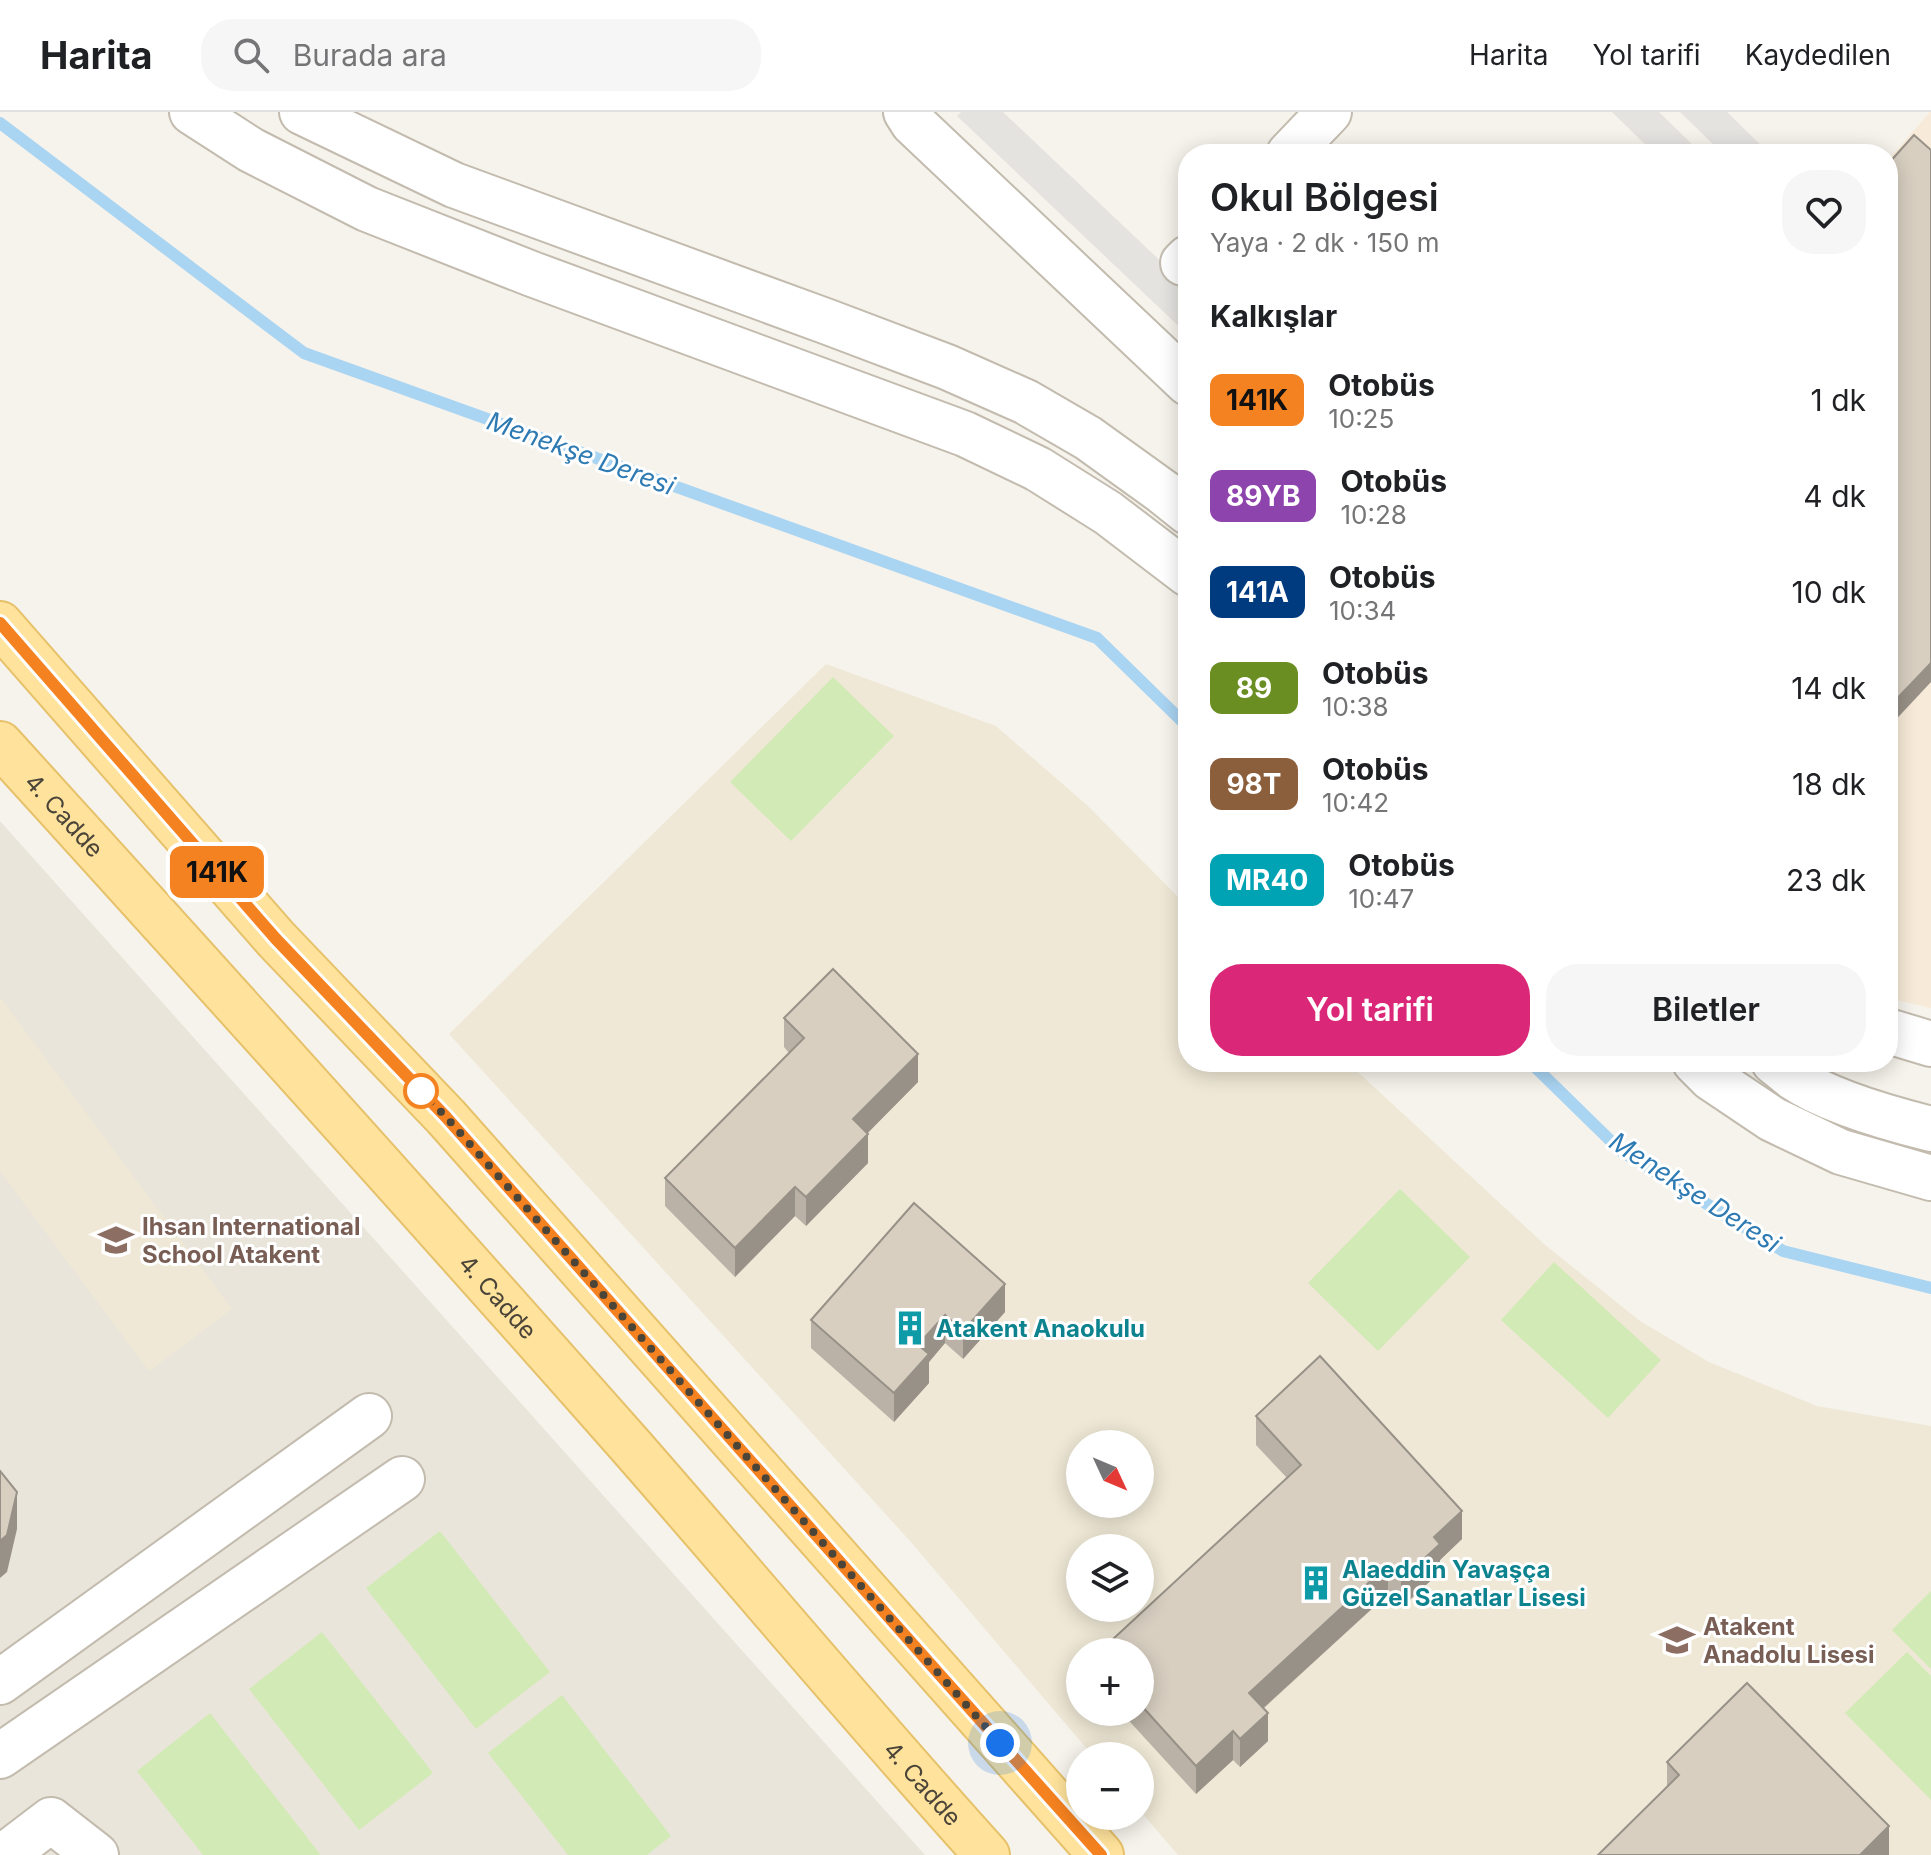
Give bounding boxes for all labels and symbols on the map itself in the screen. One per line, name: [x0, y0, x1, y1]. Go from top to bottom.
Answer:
water label: Menekşe Deresi: [483, 405, 680, 502]
street label: 4. Cadde: [19, 767, 110, 863]
line badge: 141K: [161, 846, 273, 898]
unlabelled marker: [404, 1074, 438, 1108]
water label: Menekşe Deresi: [1604, 1125, 1787, 1259]
place label: Ihsan International School Atakent: [142, 1212, 360, 1269]
school or university icon: Ihsan International School Atakent: [97, 1221, 135, 1259]
street label: 4. Cadde: [453, 1249, 543, 1345]
building icon: Atakent Anaokulu: [891, 1309, 929, 1347]
place label: Atakent Anaokulu: [936, 1314, 1145, 1343]
north arrow: [1066, 1430, 1154, 1518]
place label: Alaeddin Yavaşça Güzel Sanatlar Lisesi: [1342, 1555, 1586, 1612]
building icon: Alaeddin Yavaşça Güzel Sanatlar Lisesi: [1297, 1564, 1335, 1602]
place label: Atakent Anadolu Lisesi: [1703, 1612, 1875, 1669]
school or university icon: Atakent Anadolu Lisesi: [1658, 1621, 1696, 1659]
your location: [980, 1723, 1020, 1763]
street label: 4. Cadde: [878, 1735, 968, 1831]

